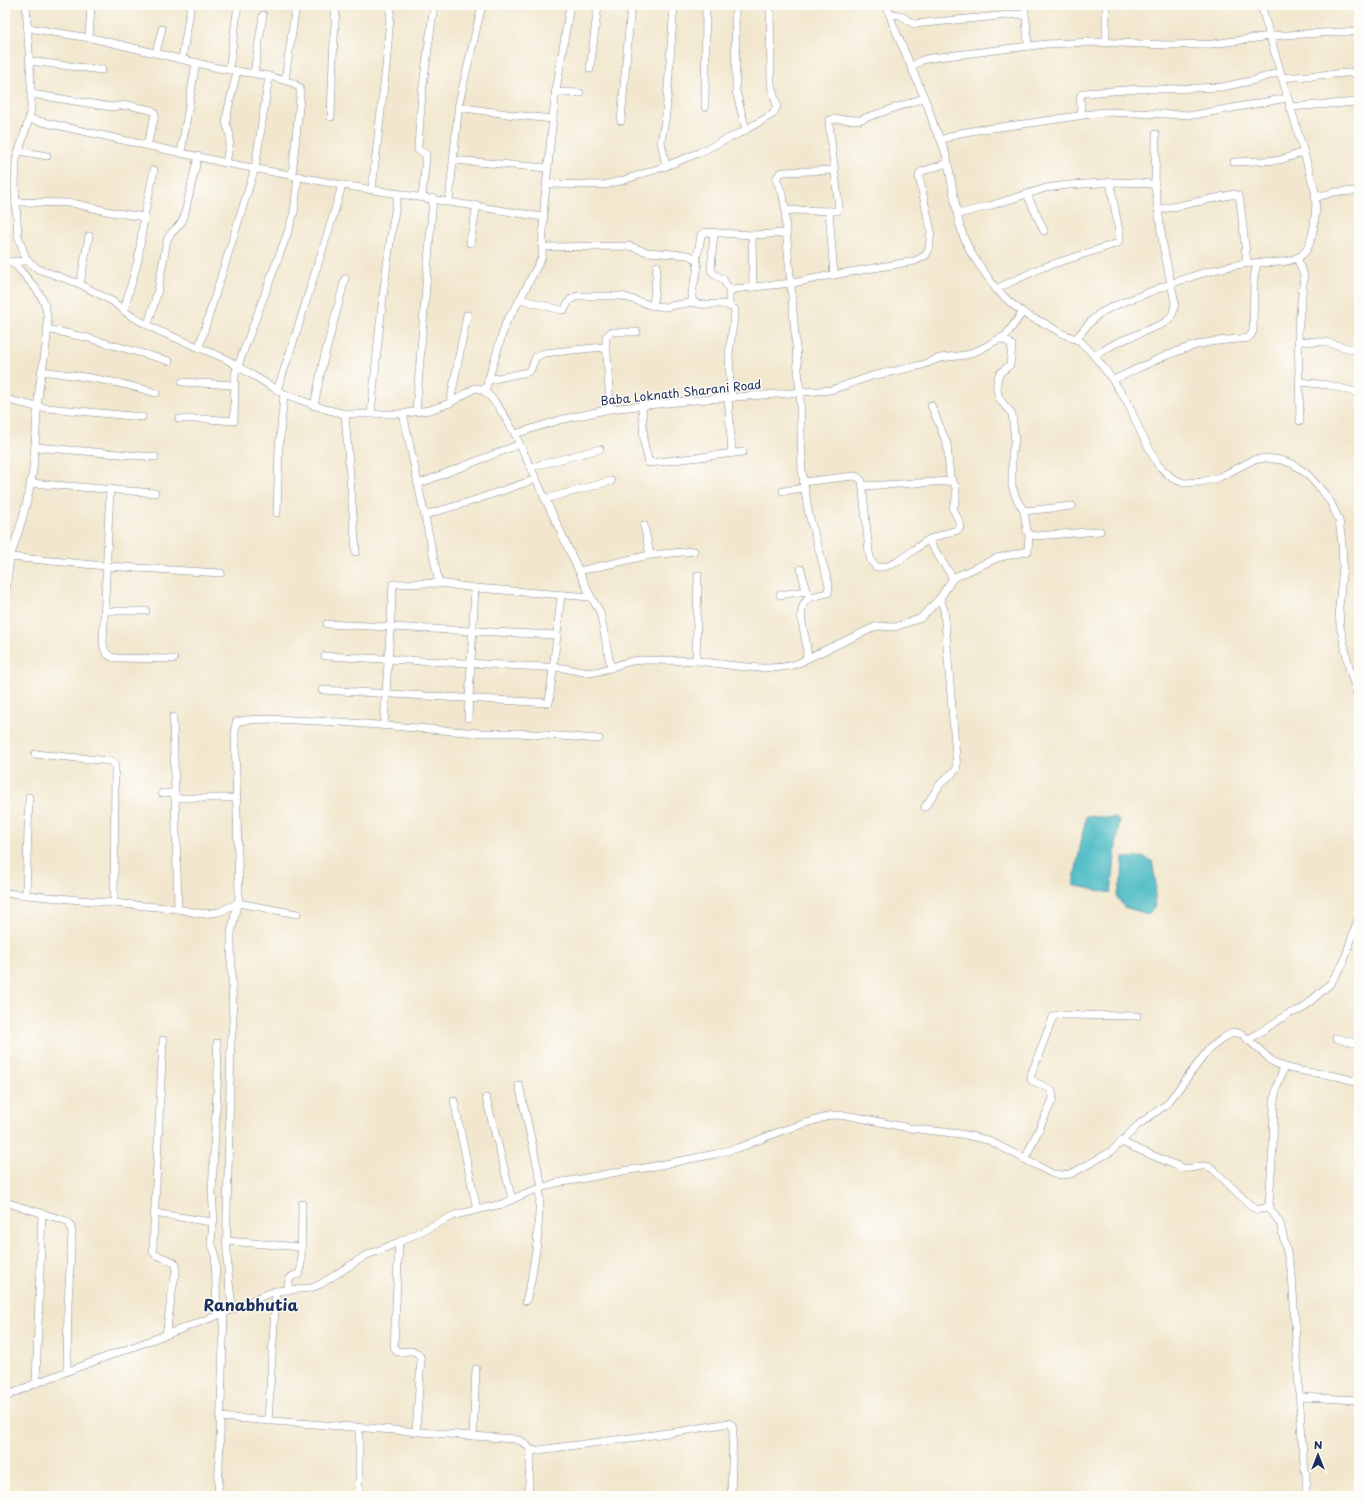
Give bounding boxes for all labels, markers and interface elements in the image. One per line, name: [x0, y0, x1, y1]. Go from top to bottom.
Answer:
street label: Baba Loknath Sharani Road: [600, 375, 762, 409]
district label: Ranabhutia: [204, 1292, 299, 1316]
north arrow: [1298, 1435, 1338, 1475]
text: N: [1314, 1436, 1323, 1453]

